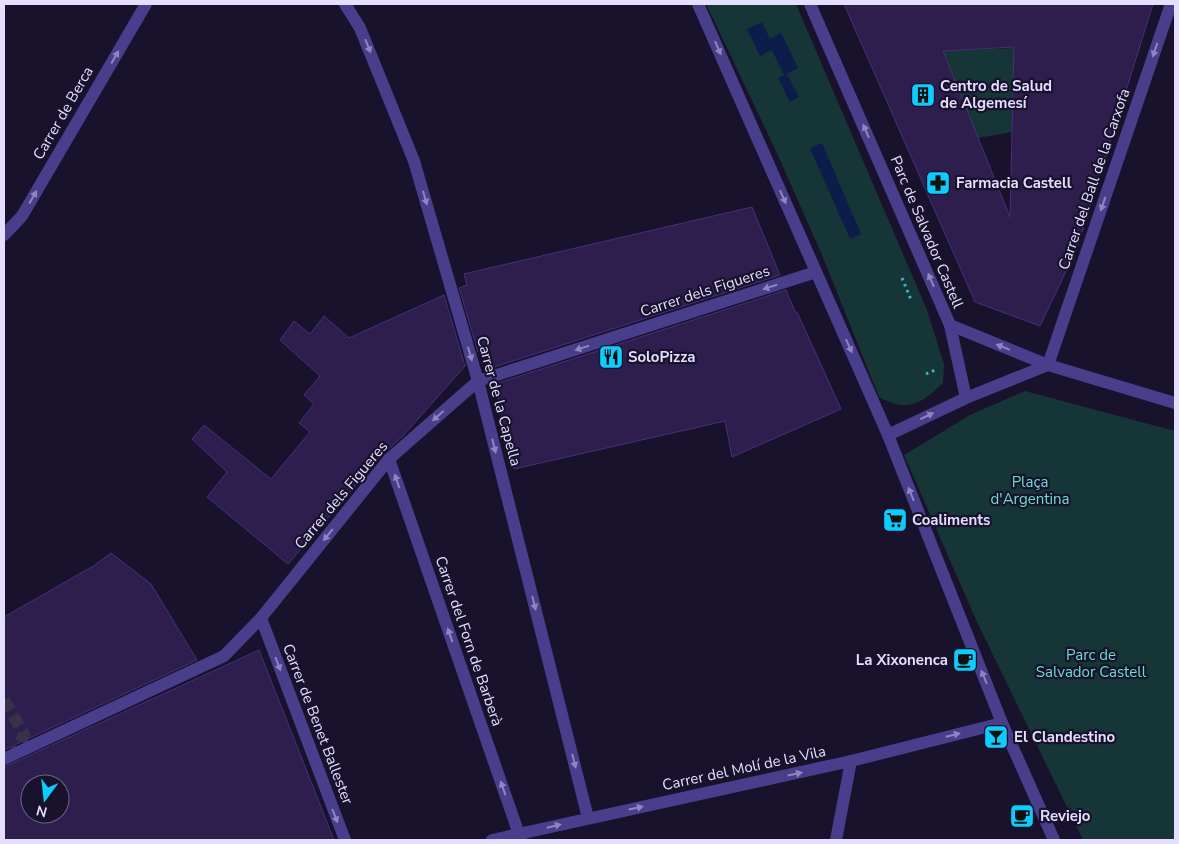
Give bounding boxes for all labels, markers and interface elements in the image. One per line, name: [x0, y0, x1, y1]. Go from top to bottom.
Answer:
one-way arrow: [364, 39, 372, 54]
one-way arrow: [714, 41, 722, 55]
one-way arrow: [1151, 43, 1159, 58]
one-way arrow: [111, 49, 119, 64]
street label: Carrer de Berca: [28, 63, 98, 163]
place label: Centro de Salud de Algemesí: [940, 76, 1052, 113]
building icon: Centro de Salud de Algemesí: [910, 82, 936, 108]
street label: Carrer del Ball de la Carxofa: [1054, 86, 1134, 272]
one-way arrow: [862, 124, 870, 138]
street label: Parc de Salvador Castell: [886, 153, 968, 312]
pharmacy icon: Farmacia Castell: [925, 170, 951, 196]
place label: Farmacia Castell: [956, 173, 1072, 193]
one-way arrow: [780, 190, 788, 204]
one-way arrow: [29, 191, 38, 204]
one-way arrow: [421, 191, 429, 206]
one-way arrow: [1099, 197, 1107, 212]
street label: Carrer dels Figueres: [638, 261, 772, 321]
one-way arrow: [927, 273, 935, 287]
one-way arrow: [762, 284, 777, 292]
street label: Carrer de la Capella: [472, 334, 526, 468]
one-way arrow: [845, 339, 853, 353]
one-way arrow: [995, 343, 1010, 351]
one-way arrow: [574, 344, 589, 352]
restaurant icon: SoloPizza: [598, 344, 624, 370]
one-way arrow: [467, 347, 475, 362]
place label: SoloPizza: [628, 347, 695, 367]
one-way arrow: [431, 411, 444, 422]
one-way arrow: [920, 412, 934, 420]
street label: Carrer dels Figueres: [290, 437, 392, 553]
one-way arrow: [490, 438, 498, 453]
park label: Plaça d'Argentina: [991, 472, 1069, 509]
one-way arrow: [393, 473, 401, 488]
one-way arrow: [907, 486, 915, 501]
supermarket icon: Coaliments: [882, 507, 908, 533]
place label: Coaliments: [912, 510, 990, 530]
one-way arrow: [322, 528, 333, 541]
street label: Carrer del Forn de Barberà: [430, 553, 508, 729]
one-way arrow: [530, 596, 538, 611]
one-way arrow: [446, 627, 453, 642]
street label: Carrer de Benet Ballester: [278, 641, 358, 808]
park label: Parc de Salvador Castell: [1036, 645, 1147, 682]
cafe icon: La Xixonenca: [952, 647, 978, 673]
place label: La Xixonenca: [856, 650, 948, 670]
one-way arrow: [274, 657, 282, 672]
one-way arrow: [980, 669, 988, 684]
bar icon: El Clandestino: [983, 724, 1009, 750]
place label: El Clandestino: [1014, 727, 1115, 747]
one-way arrow: [945, 731, 960, 739]
street label: Carrer del Molí de la Vila: [660, 741, 828, 795]
one-way arrow: [570, 753, 578, 768]
one-way arrow: [787, 769, 803, 777]
north arrow: [20, 774, 70, 824]
one-way arrow: [499, 780, 507, 795]
text: N: [34, 801, 49, 822]
cafe icon: Reviejo: [1009, 803, 1035, 829]
one-way arrow: [628, 804, 643, 812]
place label: Reviejo: [1040, 806, 1091, 826]
one-way arrow: [331, 809, 339, 824]
one-way arrow: [546, 822, 561, 830]

